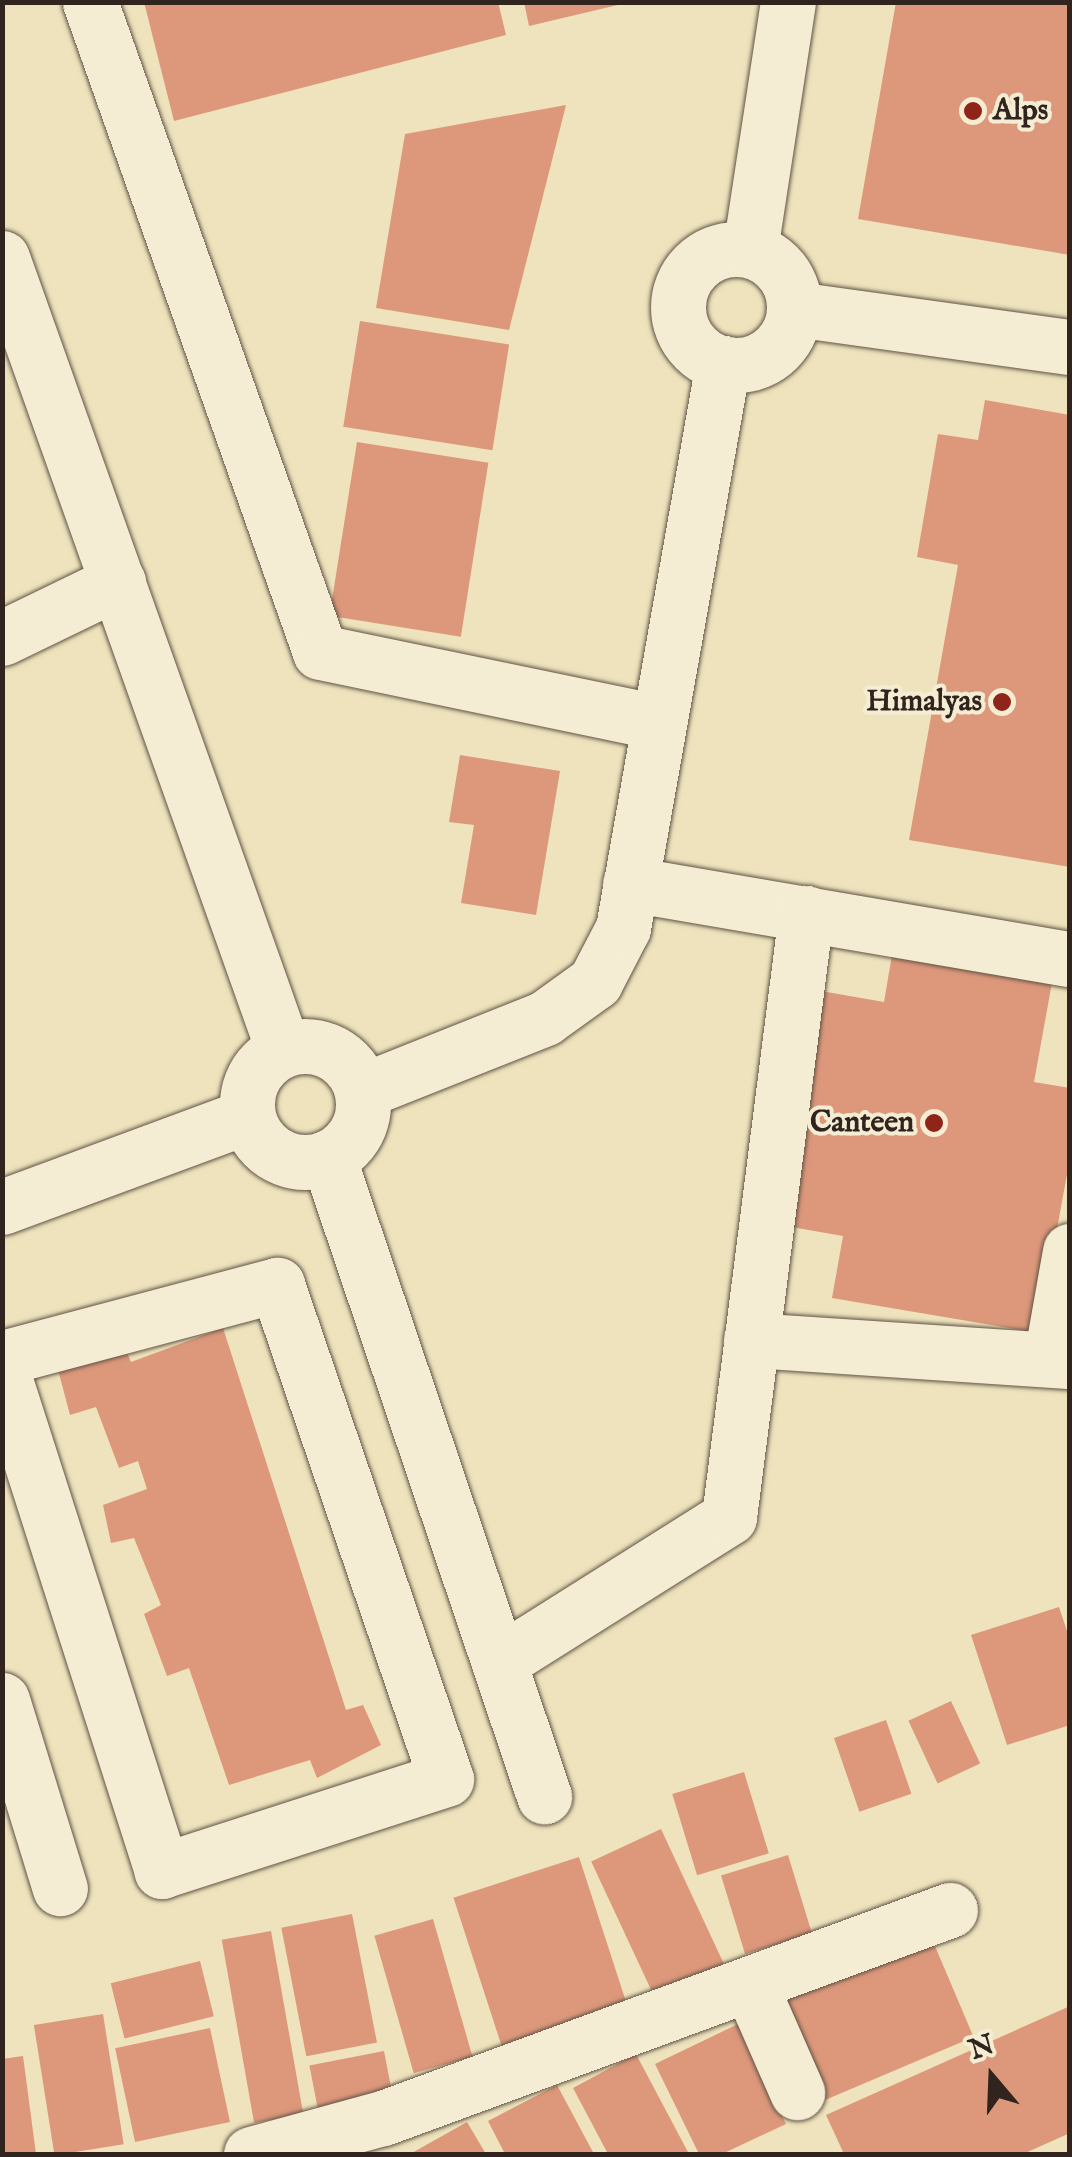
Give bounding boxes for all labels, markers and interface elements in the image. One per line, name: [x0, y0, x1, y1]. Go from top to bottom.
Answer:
place label: Alps: [993, 93, 1048, 129]
marker: Alps: [962, 100, 984, 122]
place label: Himalyas: [866, 684, 982, 720]
marker: Himalyas: [991, 691, 1013, 713]
place label: Canteen: [810, 1105, 914, 1141]
marker: Canteen: [923, 1112, 945, 1134]
north arrow: [942, 2027, 1042, 2127]
text: N: [965, 2028, 999, 2069]

